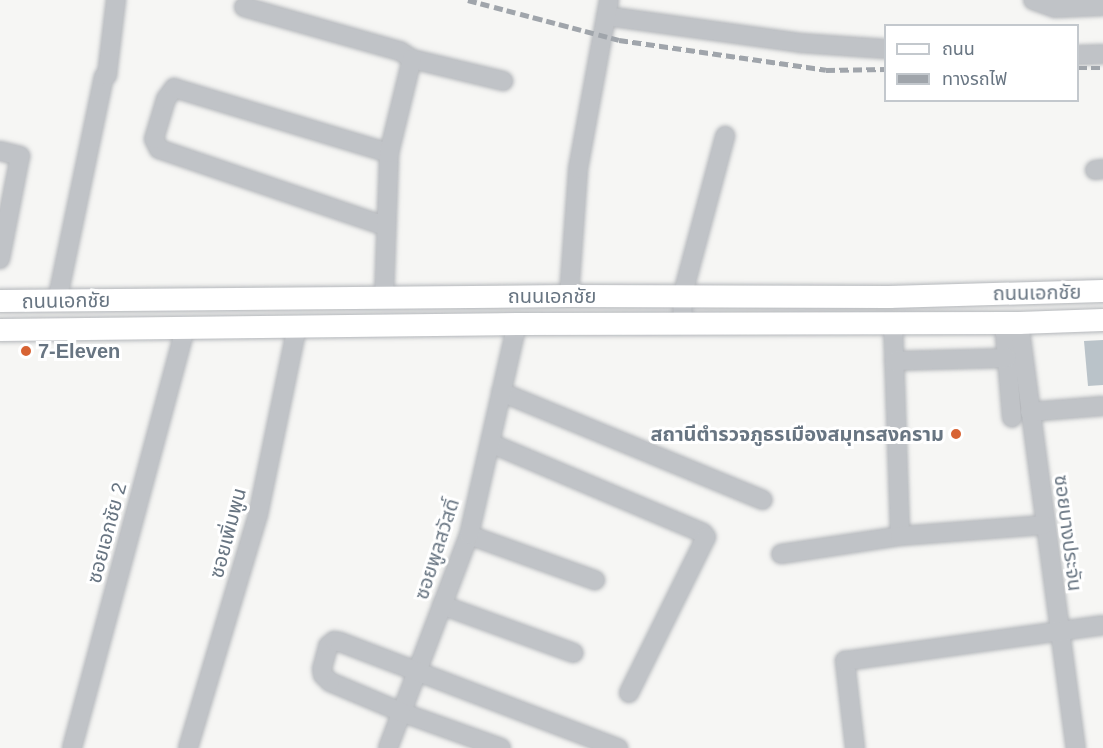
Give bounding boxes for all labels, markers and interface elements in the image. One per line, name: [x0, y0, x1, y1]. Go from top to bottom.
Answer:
legend: [884, 24, 1079, 102]
text: ถนน: [942, 39, 975, 59]
text: ทางรถไฟ: [942, 69, 1007, 89]
street label: ถนนเอกชัย: [992, 280, 1082, 306]
street label: ถนนเอกชัย: [508, 284, 596, 308]
street label: ถนนเอกชัย: [21, 288, 111, 314]
place label: 7-Eleven: [38, 339, 120, 363]
marker: 7-Eleven: [19, 344, 33, 358]
place label: สถานีตำรวจภูธรเมืองสมุทรสงคราม: [650, 422, 944, 446]
marker: สถานีตำรวจภูธรเมืองสมุทรสงคราม: [949, 427, 963, 441]
street label: ซอยบางประจัน: [1049, 474, 1087, 592]
street label: ซอยเอกชัย 2: [82, 480, 132, 586]
street label: ซอยเพิ่มพูน: [204, 485, 252, 581]
street label: ซอยพูลสวัสดิ์: [409, 495, 465, 603]

